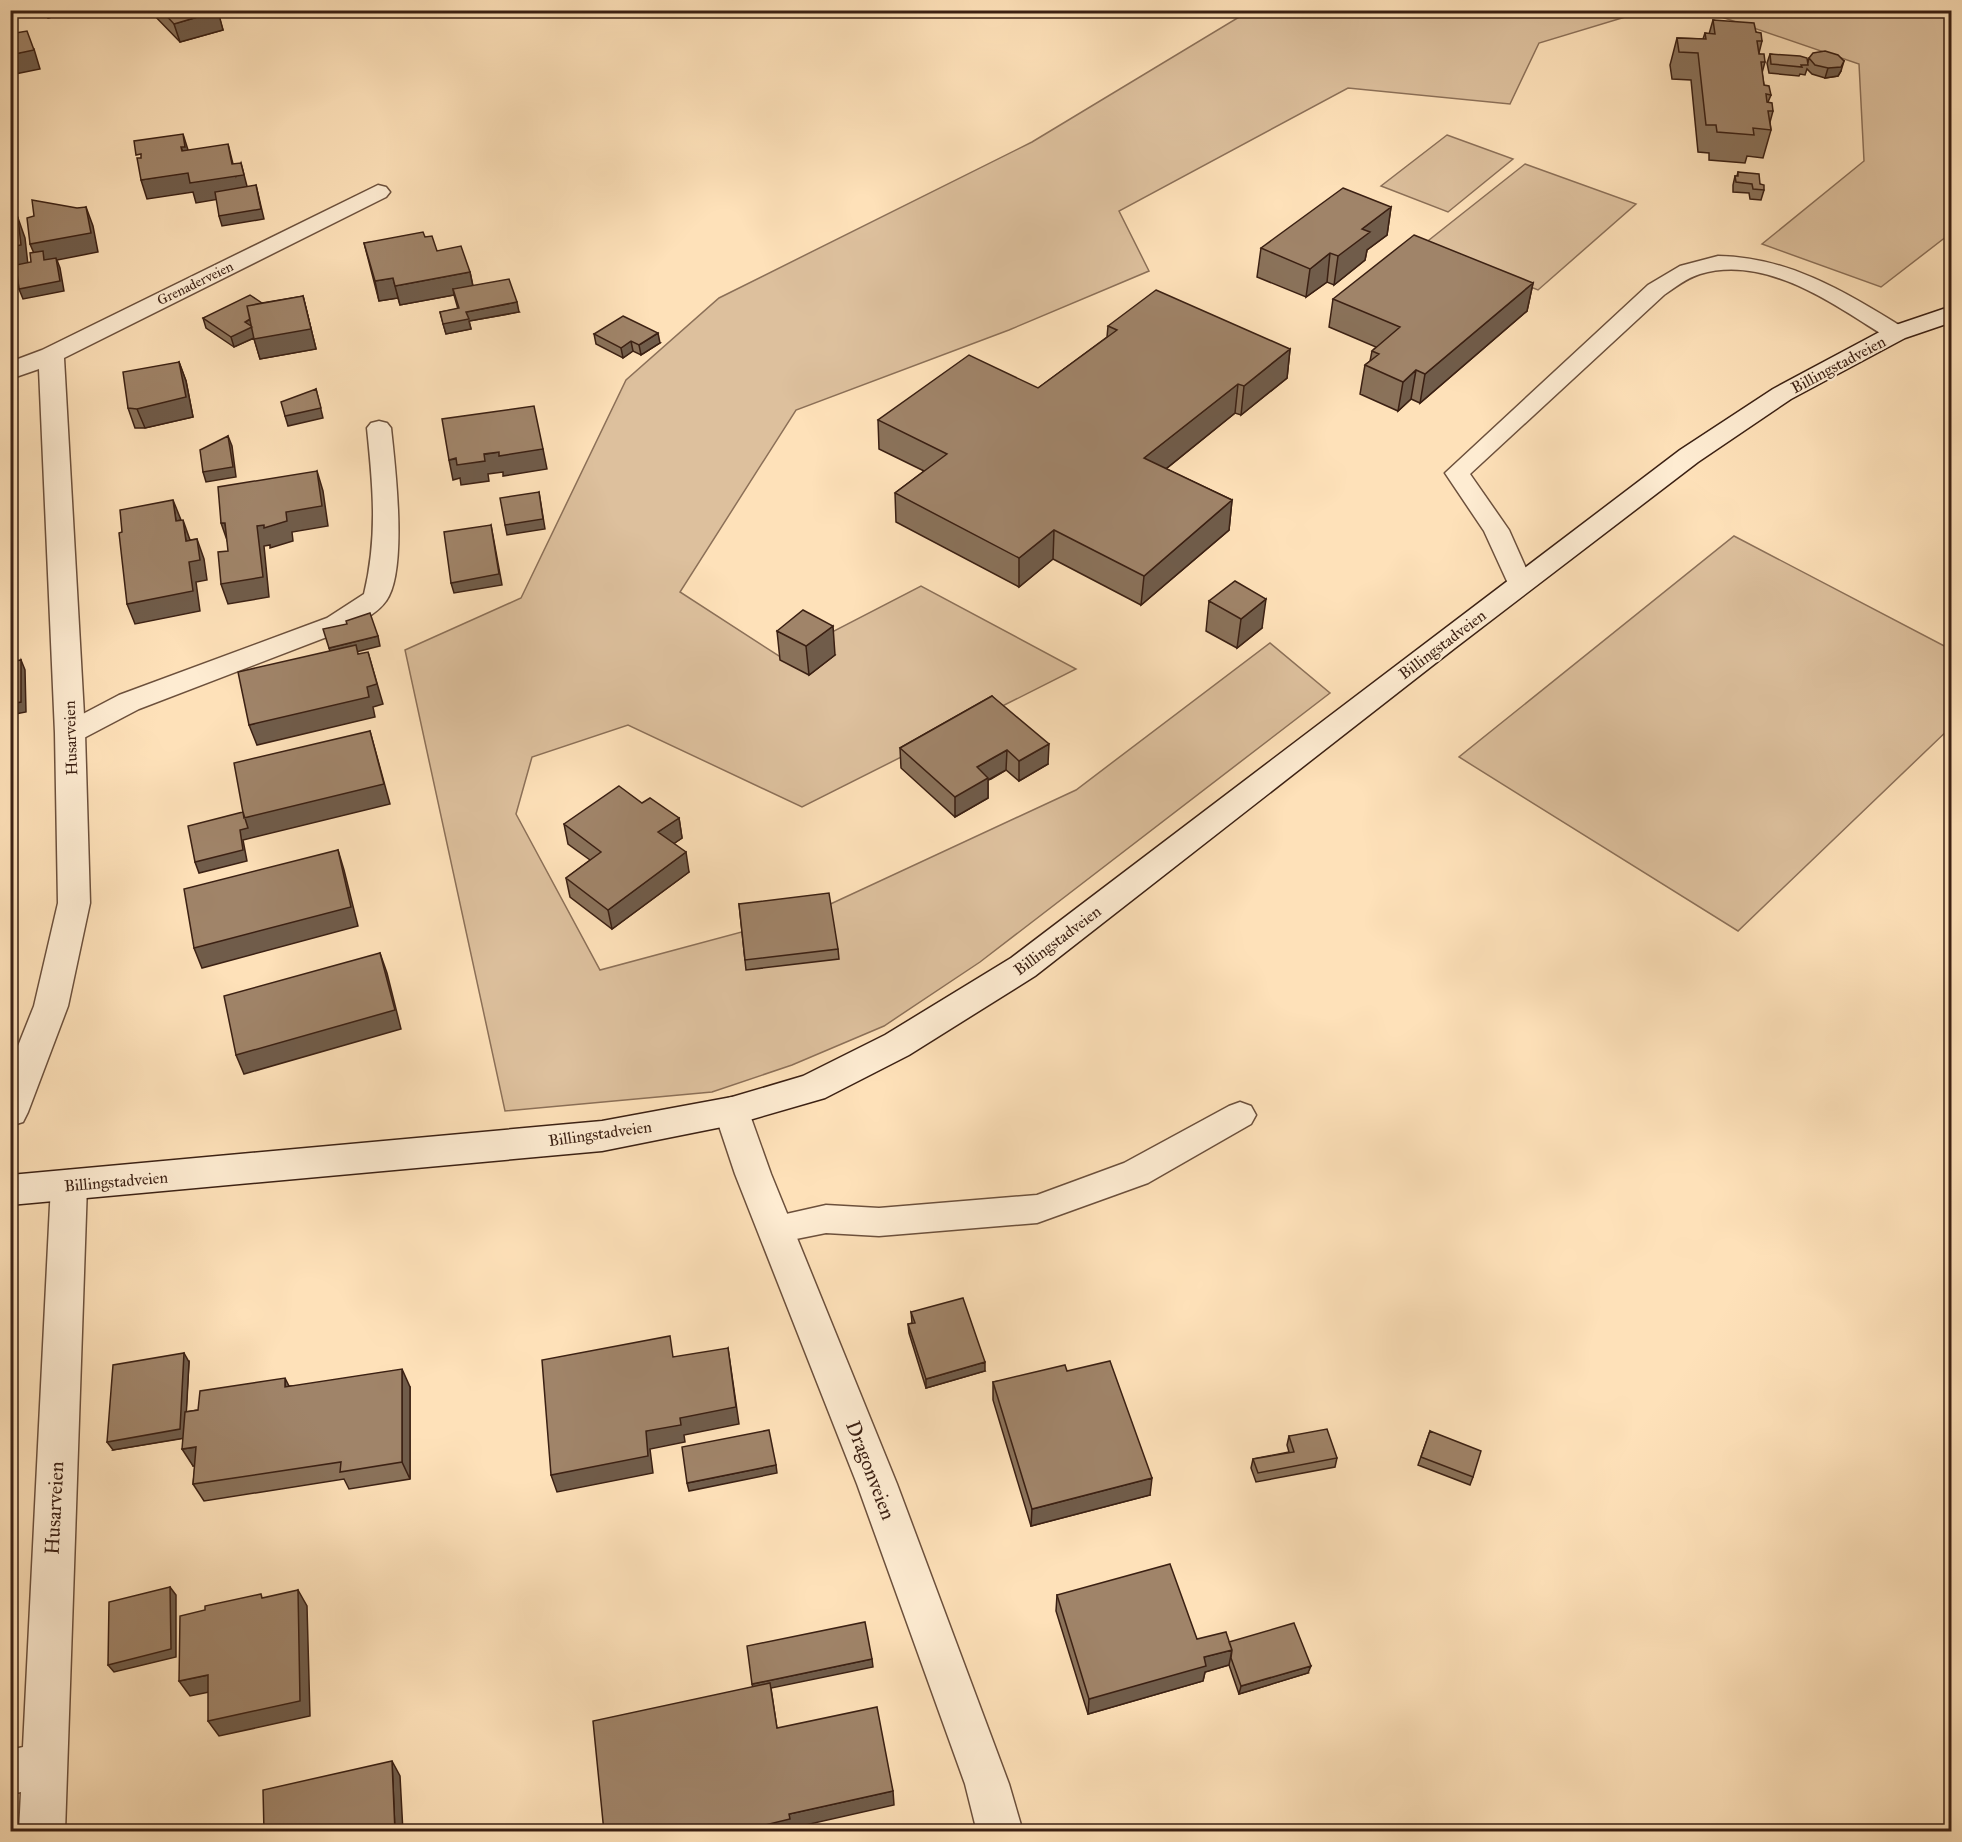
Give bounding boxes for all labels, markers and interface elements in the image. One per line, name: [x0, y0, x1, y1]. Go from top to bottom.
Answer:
street label: Grenaderveien: [154, 258, 236, 309]
street label: Billingstadveien: [1788, 331, 1889, 398]
street label: Billingstadveien: [1395, 605, 1490, 684]
street label: Husarveien: [60, 700, 81, 776]
street label: Billingstadveien: [1010, 901, 1105, 980]
street label: Billingstadveien: [547, 1117, 653, 1151]
street label: Billingstadveien: [63, 1167, 169, 1196]
street label: Dragonveien: [840, 1417, 901, 1523]
street label: Husarveien: [40, 1461, 68, 1555]

